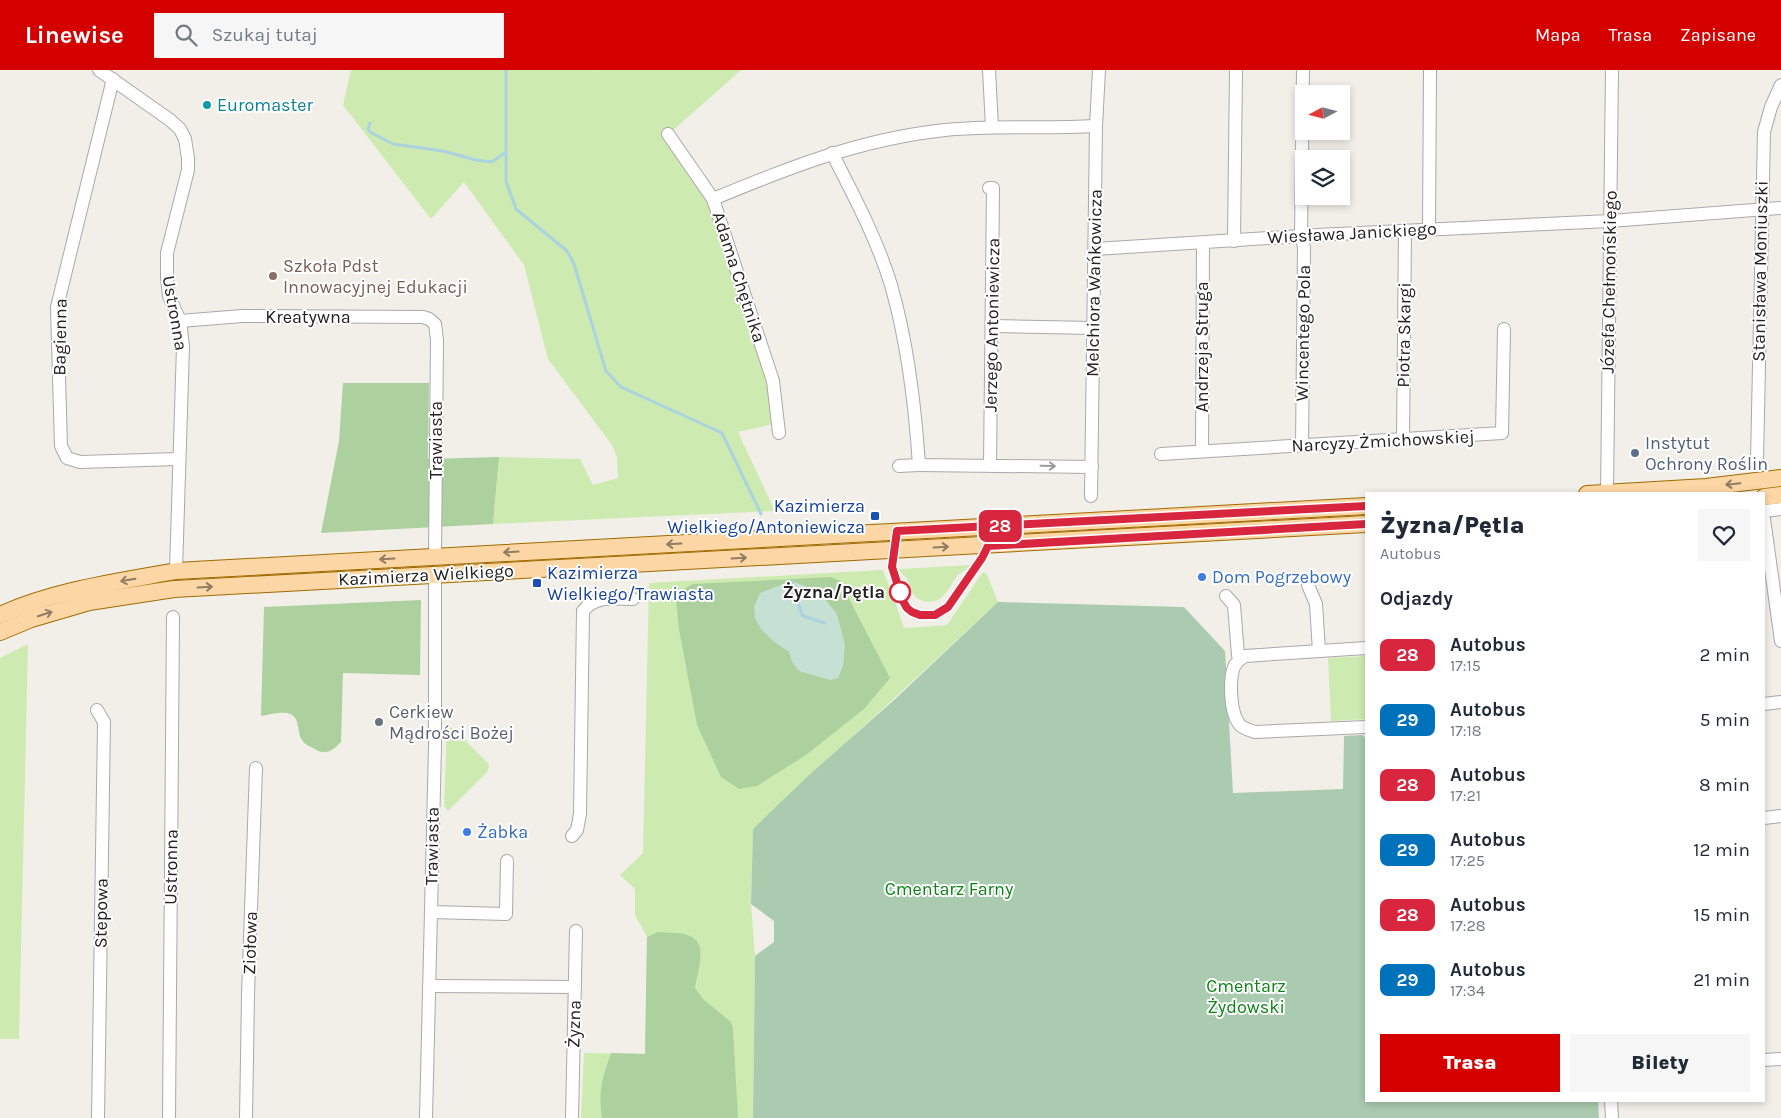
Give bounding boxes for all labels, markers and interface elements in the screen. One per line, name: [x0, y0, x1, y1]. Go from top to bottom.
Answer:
search box: [154, 13, 504, 58]
text: Linewise: [25, 21, 124, 49]
icon: search: [172, 21, 200, 49]
text: Szukaj tutaj: [212, 24, 318, 46]
text: Mapa: [1535, 24, 1581, 46]
text: Trasa: [1609, 24, 1652, 46]
text: Zapisane: [1680, 24, 1756, 46]
north arrow: [1295, 85, 1350, 140]
map controls: [1295, 85, 1350, 205]
place label: Euromaster: [217, 94, 314, 116]
marker: Euromaster: [201, 99, 213, 111]
button: layers: [1295, 150, 1350, 205]
street label: Stanisława Moniuszki: [1747, 180, 1773, 362]
street label: Melchiora Wańkowicza: [1081, 189, 1107, 377]
street label: Józefa Chełmońskiego: [1596, 190, 1622, 374]
street label: Adama Chętnika: [708, 209, 770, 345]
street label: Wiesława Janickiego: [1267, 218, 1437, 248]
street label: Jerzego Antoniewicza: [979, 238, 1005, 412]
place label: Szkoła Pdst Innowacyjnej Edukacji: [283, 255, 468, 298]
street label: Wincentego Pola: [1291, 264, 1315, 402]
marker: Szkoła Pdst Innowacyjnej Edukacji: [267, 270, 279, 282]
street label: Ustronna: [158, 274, 192, 352]
street label: Andrzeja Struga: [1191, 281, 1213, 413]
street label: Piotra Skargi: [1392, 282, 1416, 388]
street label: Bagienna: [48, 298, 72, 376]
street label: Kreatywna: [265, 306, 351, 328]
street label: Trawiasta: [425, 401, 447, 479]
street label: Narcyzy Żmichowskiej: [1291, 425, 1475, 457]
place label: Instytut Ochrony Roślin: [1645, 432, 1768, 475]
marker: Instytut Ochrony Roślin: [1629, 447, 1641, 459]
one-way arrow: [1039, 461, 1055, 471]
one-way arrow: [1725, 479, 1741, 489]
place label: Kazimierza Wielkiego/Antoniewicza: [667, 495, 865, 538]
button: heart: [1698, 509, 1750, 561]
marker: Kazimierza Wielkiego/Antoniewicza: [869, 510, 881, 522]
line badge: 28: [978, 510, 1022, 542]
text: Żyzna/Pętla: [1380, 511, 1525, 539]
text: 28: [989, 515, 1011, 537]
one-way arrow: [666, 539, 682, 548]
one-way arrow: [932, 543, 948, 552]
text: Autobus: [1380, 544, 1441, 563]
one-way arrow: [504, 548, 520, 557]
one-way arrow: [731, 553, 747, 562]
one-way arrow: [379, 555, 395, 564]
street label: Kazimierza Wielkiego: [338, 559, 514, 591]
place label: Kazimierza Wielkiego/Trawiasta: [547, 562, 714, 605]
place label: Dom Pogrzebowy: [1212, 566, 1352, 588]
marker: Dom Pogrzebowy: [1196, 571, 1208, 583]
one-way arrow: [120, 575, 136, 585]
marker: Kazimierza Wielkiego/Trawiasta: [531, 577, 543, 589]
place label: Żyzna/Pętla: [782, 581, 885, 603]
marker: Żyzna/Pętla: [889, 581, 911, 603]
one-way arrow: [197, 583, 213, 592]
text: Odjazdy: [1380, 588, 1453, 610]
one-way arrow: [37, 609, 53, 618]
text: Autobus: [1450, 634, 1526, 656]
text: 28: [1396, 644, 1419, 666]
text: 2 min: [1700, 644, 1750, 666]
text: 17:15: [1450, 656, 1481, 675]
text: Autobus: [1450, 699, 1526, 721]
place label: Cerkiew Mądrości Bożej: [389, 701, 514, 744]
text: 29: [1397, 709, 1418, 731]
text: 5 min: [1700, 709, 1750, 731]
marker: Cerkiew Mądrości Bożej: [373, 716, 385, 728]
text: 17:18: [1450, 721, 1482, 740]
text: Autobus: [1450, 764, 1526, 786]
text: 28: [1396, 774, 1419, 796]
text: 8 min: [1699, 774, 1750, 796]
text: 17:21: [1450, 786, 1481, 805]
street label: Trawiasta: [420, 807, 444, 885]
place label: Żabka: [477, 821, 528, 843]
marker: Żabka: [461, 826, 473, 838]
street label: Ustronna: [159, 829, 183, 905]
text: Autobus: [1450, 829, 1526, 851]
text: 29: [1397, 839, 1418, 861]
text: 12 min: [1693, 839, 1750, 861]
text: 17:25: [1450, 851, 1485, 870]
street label: Stepowa: [89, 878, 113, 948]
park label: Cmentarz Farny: [885, 878, 1014, 900]
text: Autobus: [1450, 894, 1526, 916]
text: 28: [1396, 904, 1419, 926]
text: 15 min: [1694, 904, 1750, 926]
street label: Ziołowa: [238, 911, 262, 975]
text: 17:28: [1450, 916, 1486, 935]
text: Autobus: [1450, 959, 1526, 981]
text: 29: [1397, 969, 1418, 991]
text: 21 min: [1693, 969, 1750, 991]
park label: Cmentarz Żydowski: [1206, 975, 1286, 1018]
text: 17:34: [1450, 981, 1485, 1000]
street label: Żyzna: [562, 999, 586, 1049]
button: Trasa: [1380, 1034, 1560, 1092]
button: Bilety: [1570, 1034, 1750, 1092]

